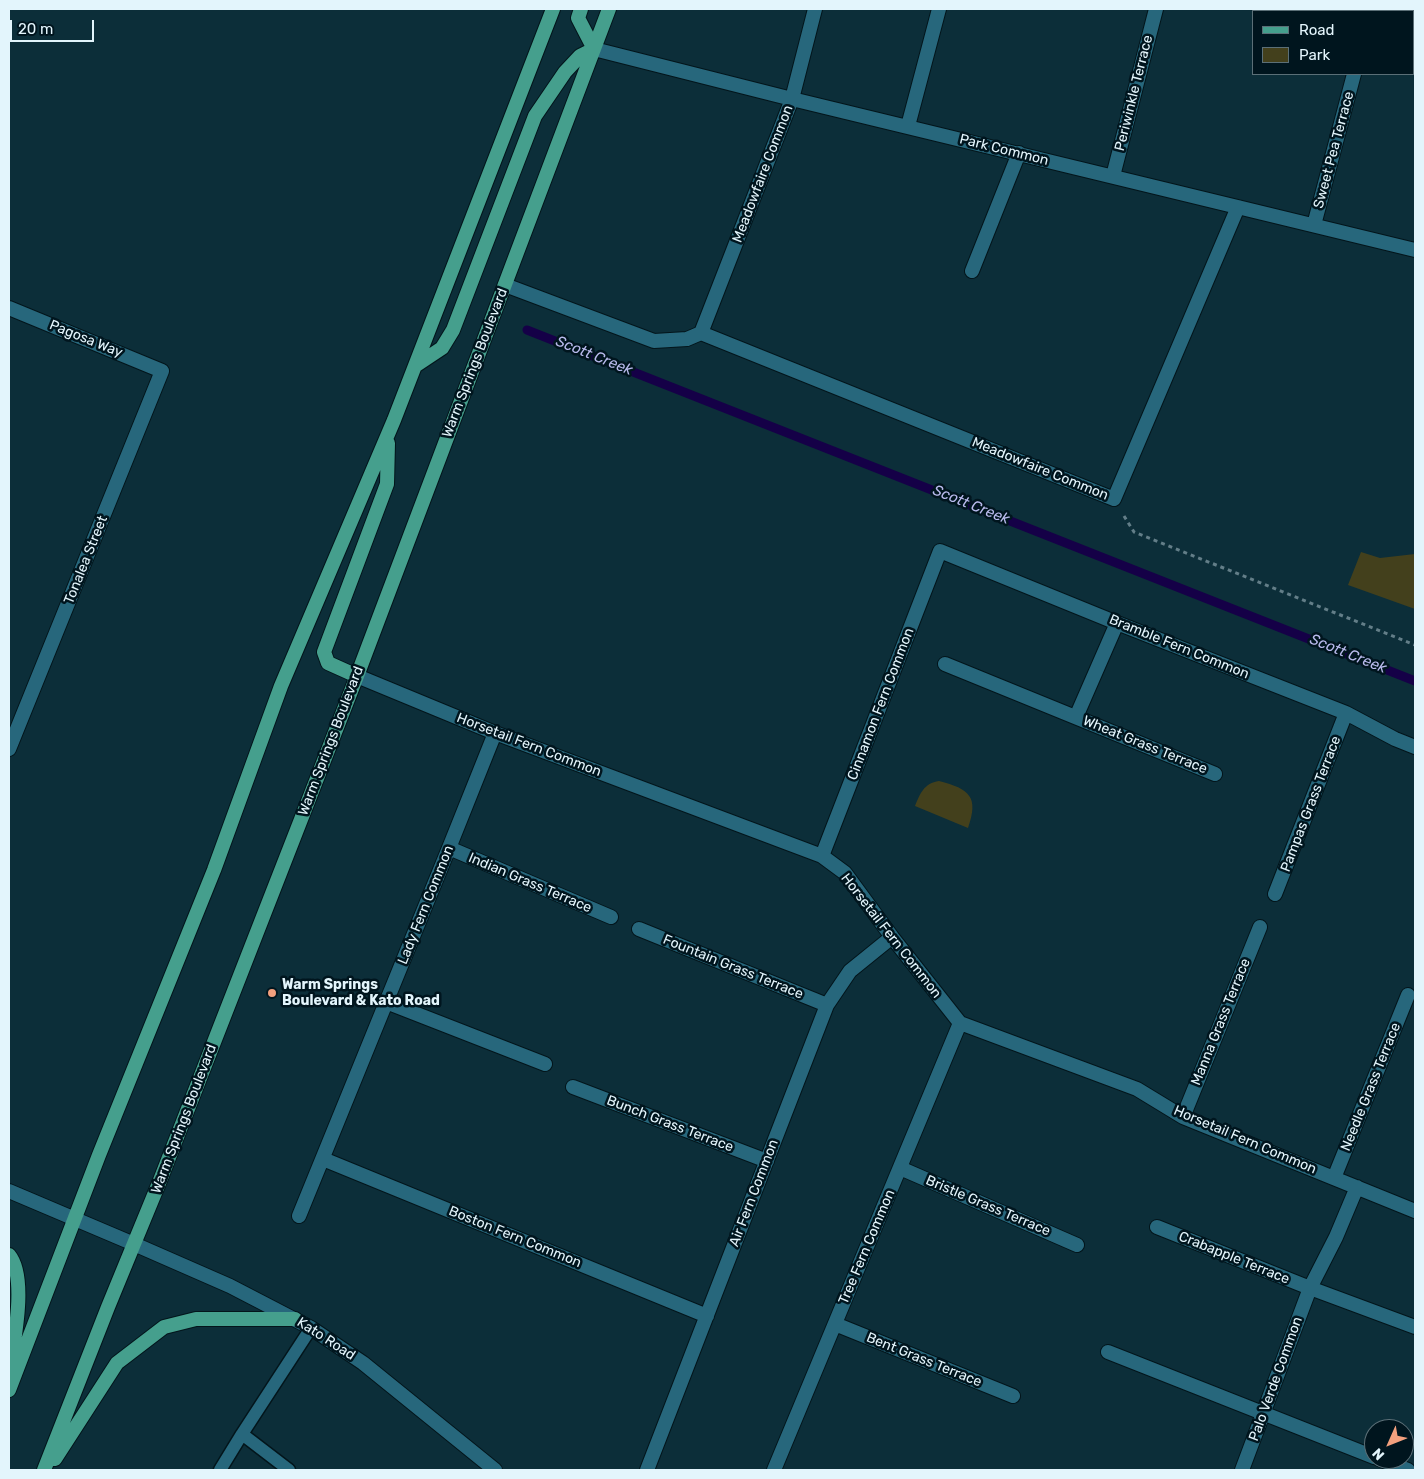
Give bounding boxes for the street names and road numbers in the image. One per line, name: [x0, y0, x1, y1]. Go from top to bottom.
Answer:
street label: Periwinkle Terrace: [1111, 33, 1157, 153]
street label: Sweet Pea Terrace: [1310, 90, 1358, 210]
street label: Meadowfaire Common: [729, 103, 797, 245]
street label: Park Common: [958, 131, 1050, 169]
street label: Warm Springs Boulevard: [439, 286, 511, 440]
street label: Pagosa Way: [47, 317, 125, 361]
street label: Meadowfaire Common: [969, 434, 1111, 504]
street label: Tonalea Street: [61, 513, 111, 607]
street label: Bramble Fern Common: [1107, 611, 1251, 683]
street label: Cinnamon Fern Common: [844, 626, 918, 782]
street label: Warm Springs Boulevard: [295, 664, 367, 818]
street label: Horsetail Fern Common: [454, 710, 604, 780]
street label: Wheat Grass Terrace: [1080, 712, 1210, 778]
street label: Pampas Grass Terrace: [1277, 734, 1345, 874]
street label: Lady Fern Common: [394, 843, 458, 967]
street label: Indian Grass Terrace: [466, 849, 594, 917]
street label: Horsetail Fern Common: [837, 870, 945, 1002]
street label: Fountain Grass Terrace: [660, 931, 806, 1003]
street label: Manna Grass Terrace: [1188, 956, 1254, 1088]
street label: Needle Grass Terrace: [1338, 1020, 1404, 1154]
street label: Warm Springs Boulevard: [148, 1042, 220, 1196]
street label: Bunch Grass Terrace: [604, 1092, 736, 1156]
street label: Horsetail Fern Common: [1171, 1102, 1319, 1178]
street label: Air Fern Common: [726, 1137, 782, 1249]
street label: Bristle Grass Terrace: [923, 1172, 1053, 1240]
street label: Tree Fern Common: [835, 1187, 899, 1307]
street label: Boston Fern Common: [446, 1203, 584, 1271]
street label: Crabapple Terrace: [1176, 1228, 1292, 1288]
street label: Kato Road: [294, 1314, 358, 1364]
street label: Palo Verde Common: [1246, 1314, 1306, 1444]
street label: Bent Grass Terrace: [864, 1329, 984, 1391]

